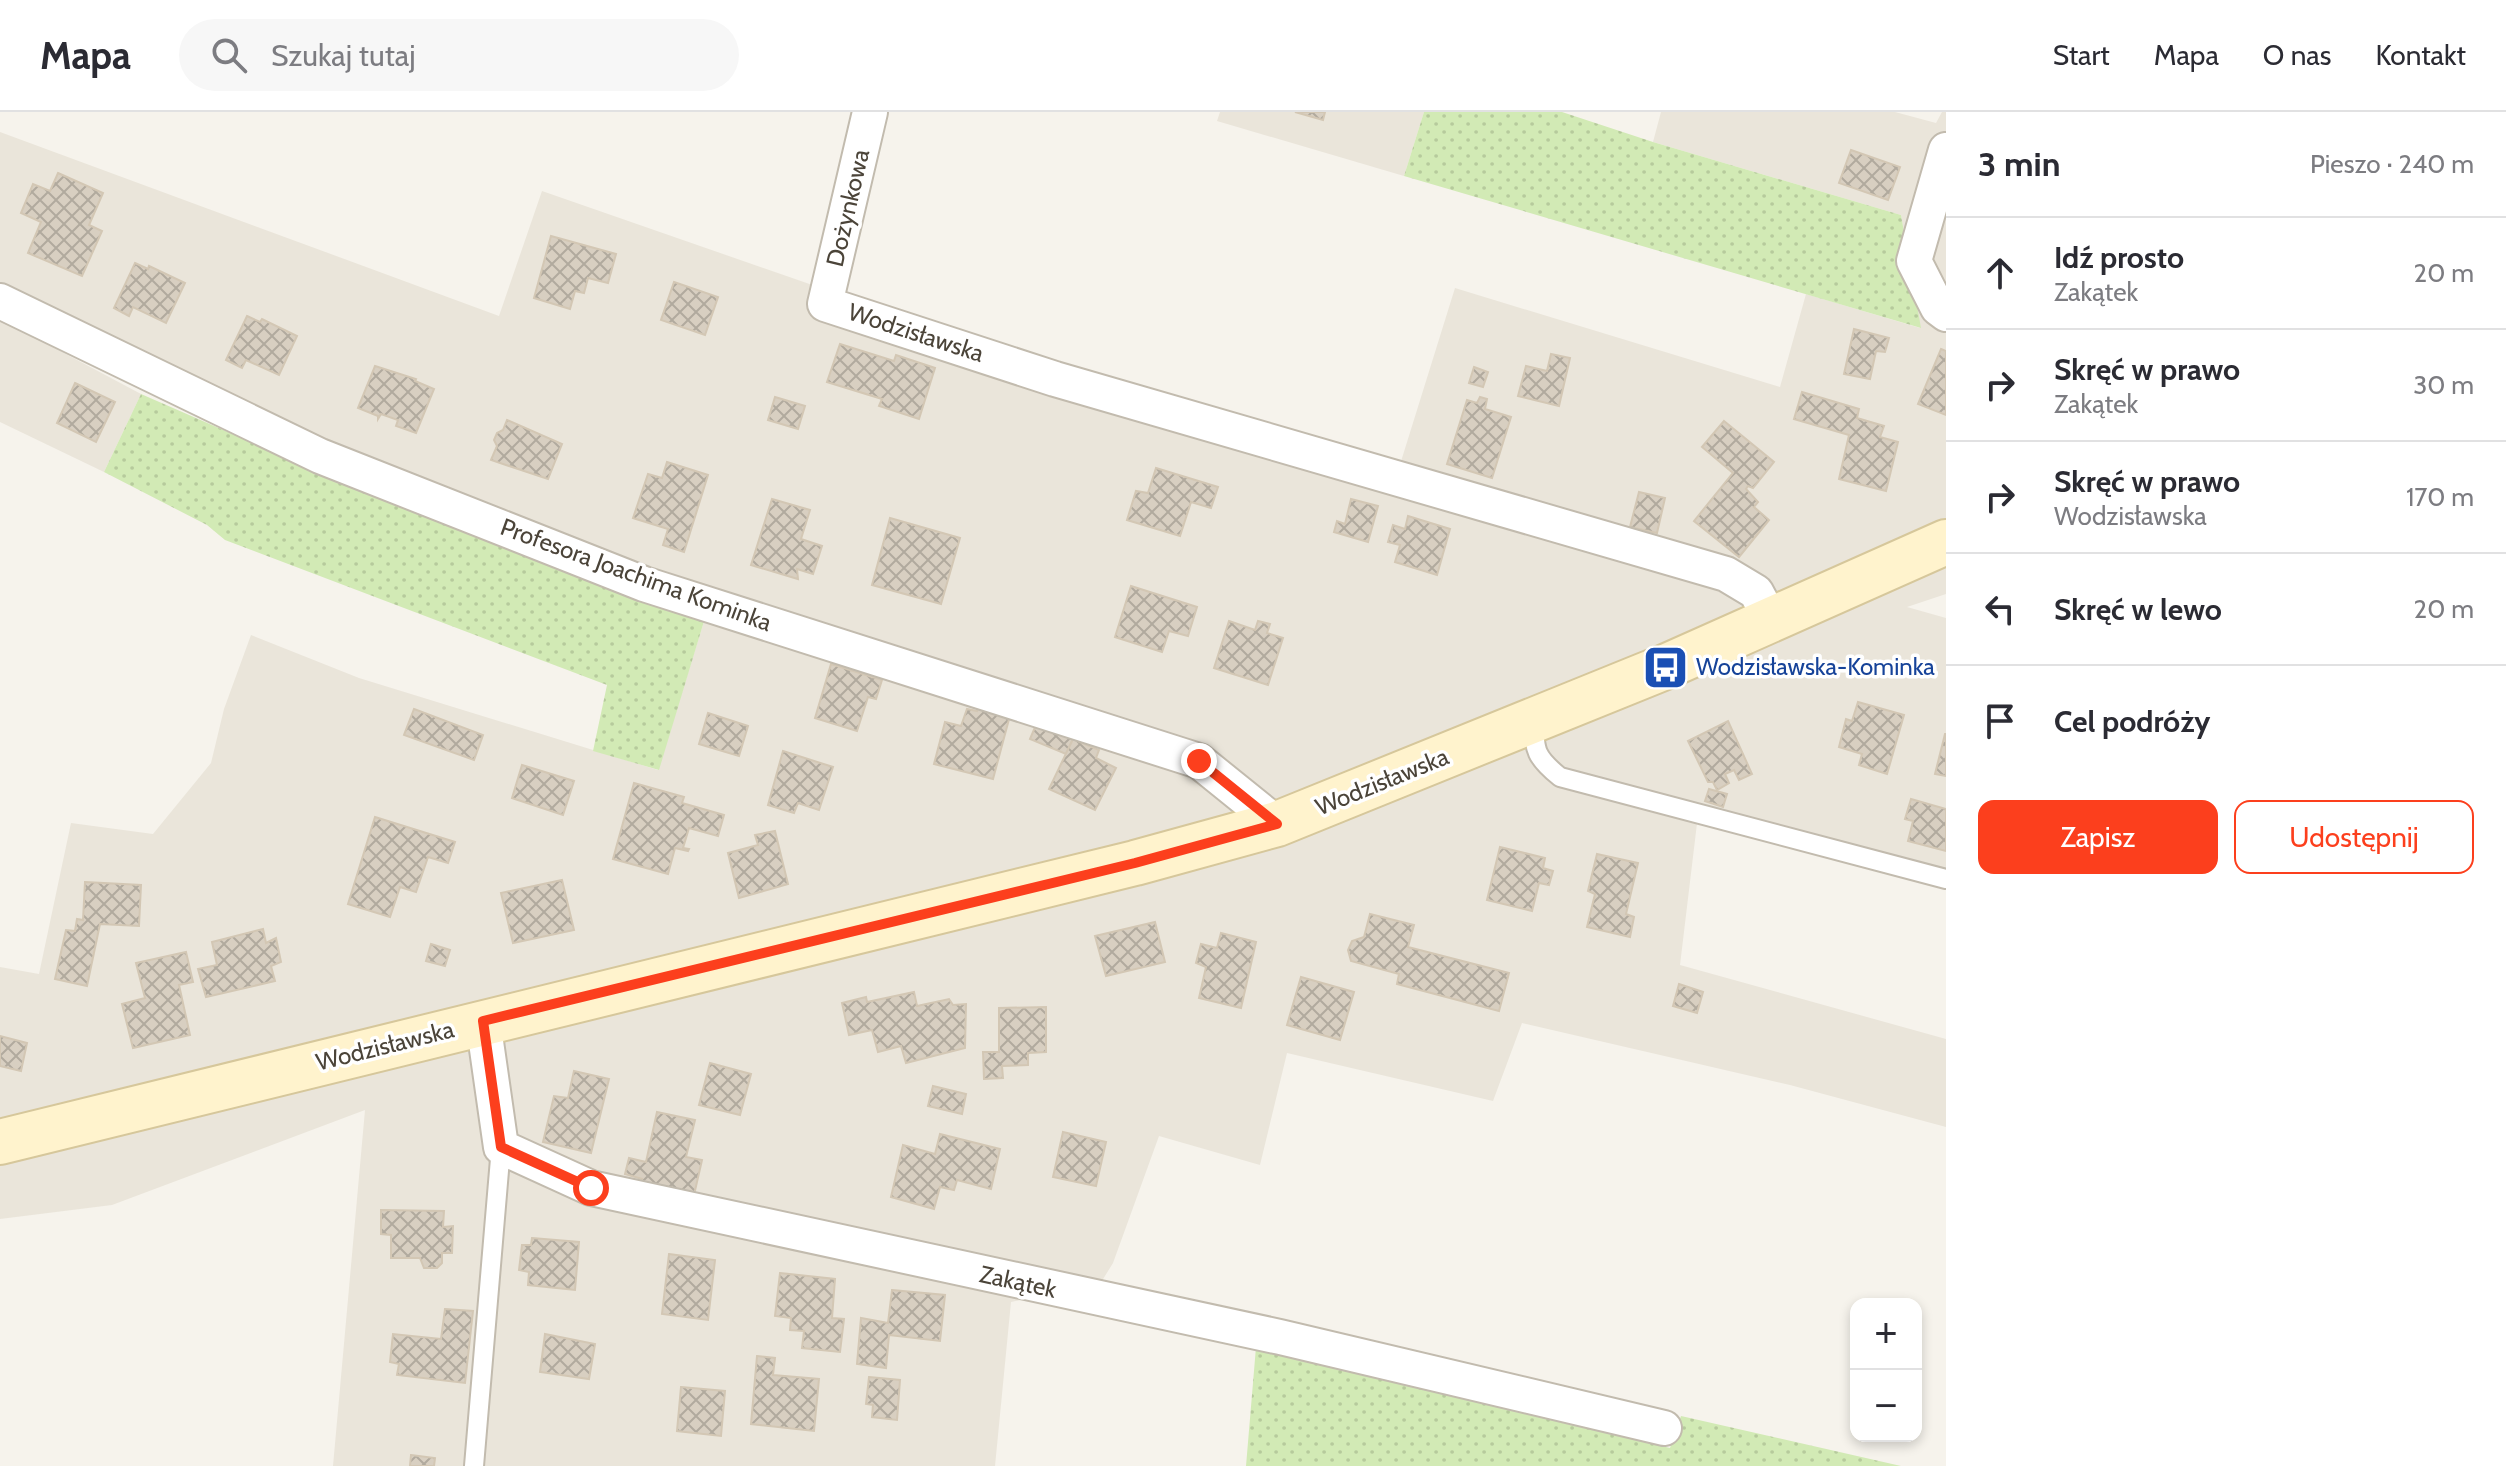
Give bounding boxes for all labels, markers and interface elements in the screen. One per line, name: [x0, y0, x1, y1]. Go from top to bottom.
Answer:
search box: [179, 19, 739, 91]
text: Mapa: [40, 32, 131, 79]
icon: search: [207, 33, 251, 77]
text: Szukaj tutaj: [271, 37, 416, 74]
text: Start: [2053, 38, 2110, 72]
text: Mapa: [2154, 38, 2219, 72]
text: O nas: [2263, 38, 2331, 72]
text: Kontakt: [2375, 38, 2466, 72]
text: 3 min: [1978, 143, 2060, 185]
street label: Dożynkowa: [820, 146, 875, 269]
text: Pieszo · 240 m: [2310, 148, 2474, 180]
text: Idź prosto: [2054, 239, 2184, 276]
icon: ahead: [1978, 251, 2022, 295]
text: 20 m: [2414, 257, 2474, 289]
text: Zakątek: [2054, 276, 2138, 308]
street label: Wodzisławska: [845, 297, 988, 368]
text: Skręć w prawo: [2054, 351, 2240, 388]
icon: right: [1978, 363, 2022, 407]
text: 30 m: [2413, 369, 2474, 401]
text: Zakątek: [2054, 388, 2138, 420]
text: Skręć w prawo: [2054, 463, 2240, 500]
icon: right: [1978, 475, 2022, 519]
text: 170 m: [2406, 481, 2474, 513]
text: Wodzisławska: [2054, 500, 2207, 532]
street label: Profesora Joachima Kominka: [497, 512, 776, 637]
icon: left: [1978, 587, 2022, 631]
text: Skręć w lewo: [2054, 591, 2222, 628]
text: 20 m: [2414, 593, 2474, 625]
bus stop icon: Wodzisławska-Kominka: [1641, 643, 1689, 691]
place label: Wodzisławska-Kominka: [1696, 652, 1935, 681]
icon: arrive: [1978, 699, 2022, 743]
text: Cel podróży: [2054, 703, 2210, 740]
street label: Wodzisławska: [1311, 742, 1453, 821]
route end: [1181, 743, 1217, 779]
button: Zapisz: [1978, 800, 2218, 874]
button: Udostępnij: [2234, 800, 2474, 874]
street label: Wodzisławska: [313, 1014, 457, 1077]
route start: [573, 1170, 609, 1206]
street label: Zakątek: [977, 1259, 1059, 1304]
map controls: [1850, 1298, 1922, 1442]
button: +: [1850, 1298, 1922, 1370]
button: −: [1850, 1370, 1922, 1442]

